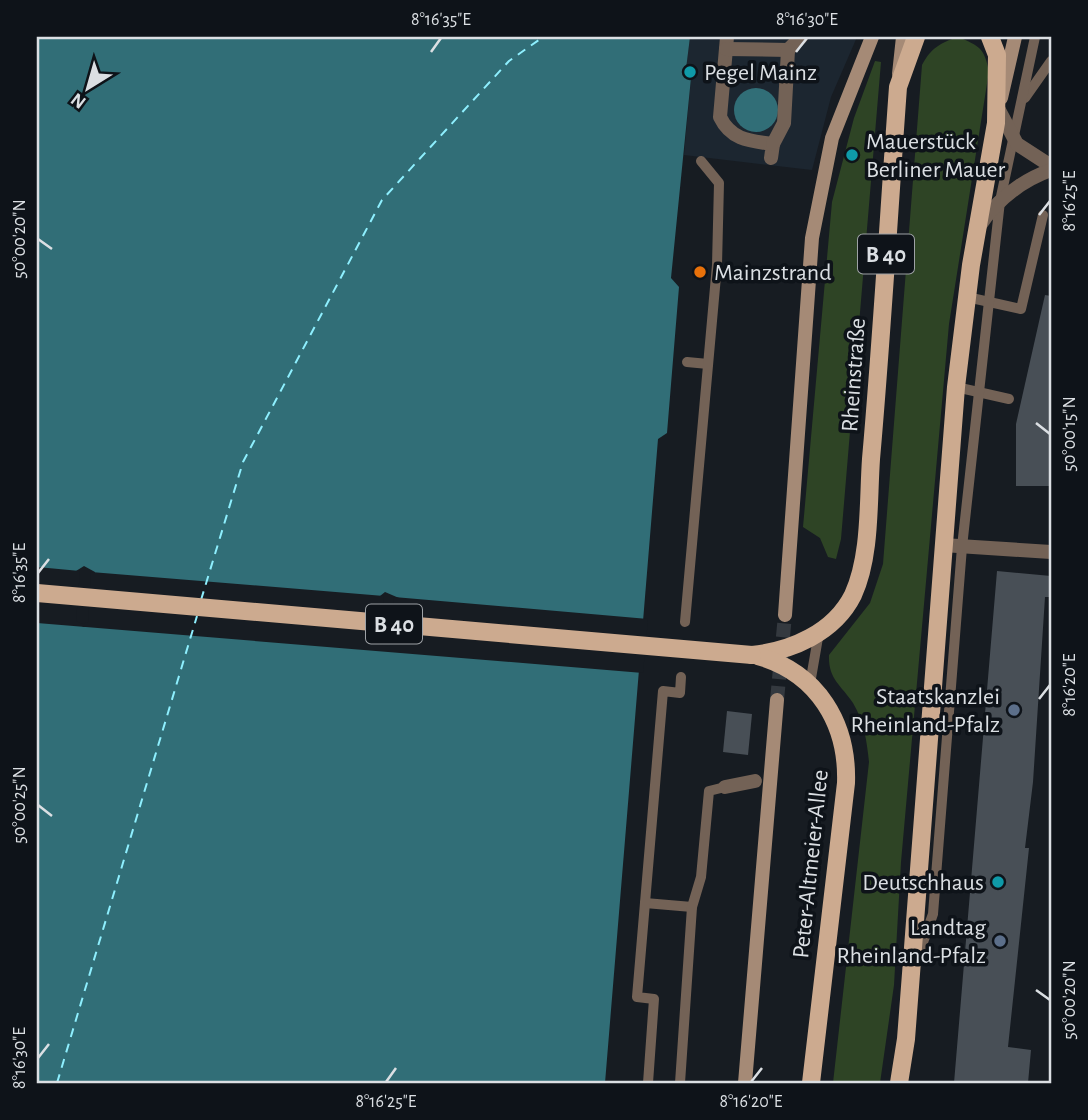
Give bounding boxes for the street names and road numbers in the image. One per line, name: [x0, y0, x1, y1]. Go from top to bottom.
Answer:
road number: B 40: [858, 234, 914, 274]
street label: Rheinstraße: [838, 317, 870, 433]
road number: B 40: [366, 604, 422, 644]
street label: Peter-Altmeier-Allee: [789, 769, 833, 960]

